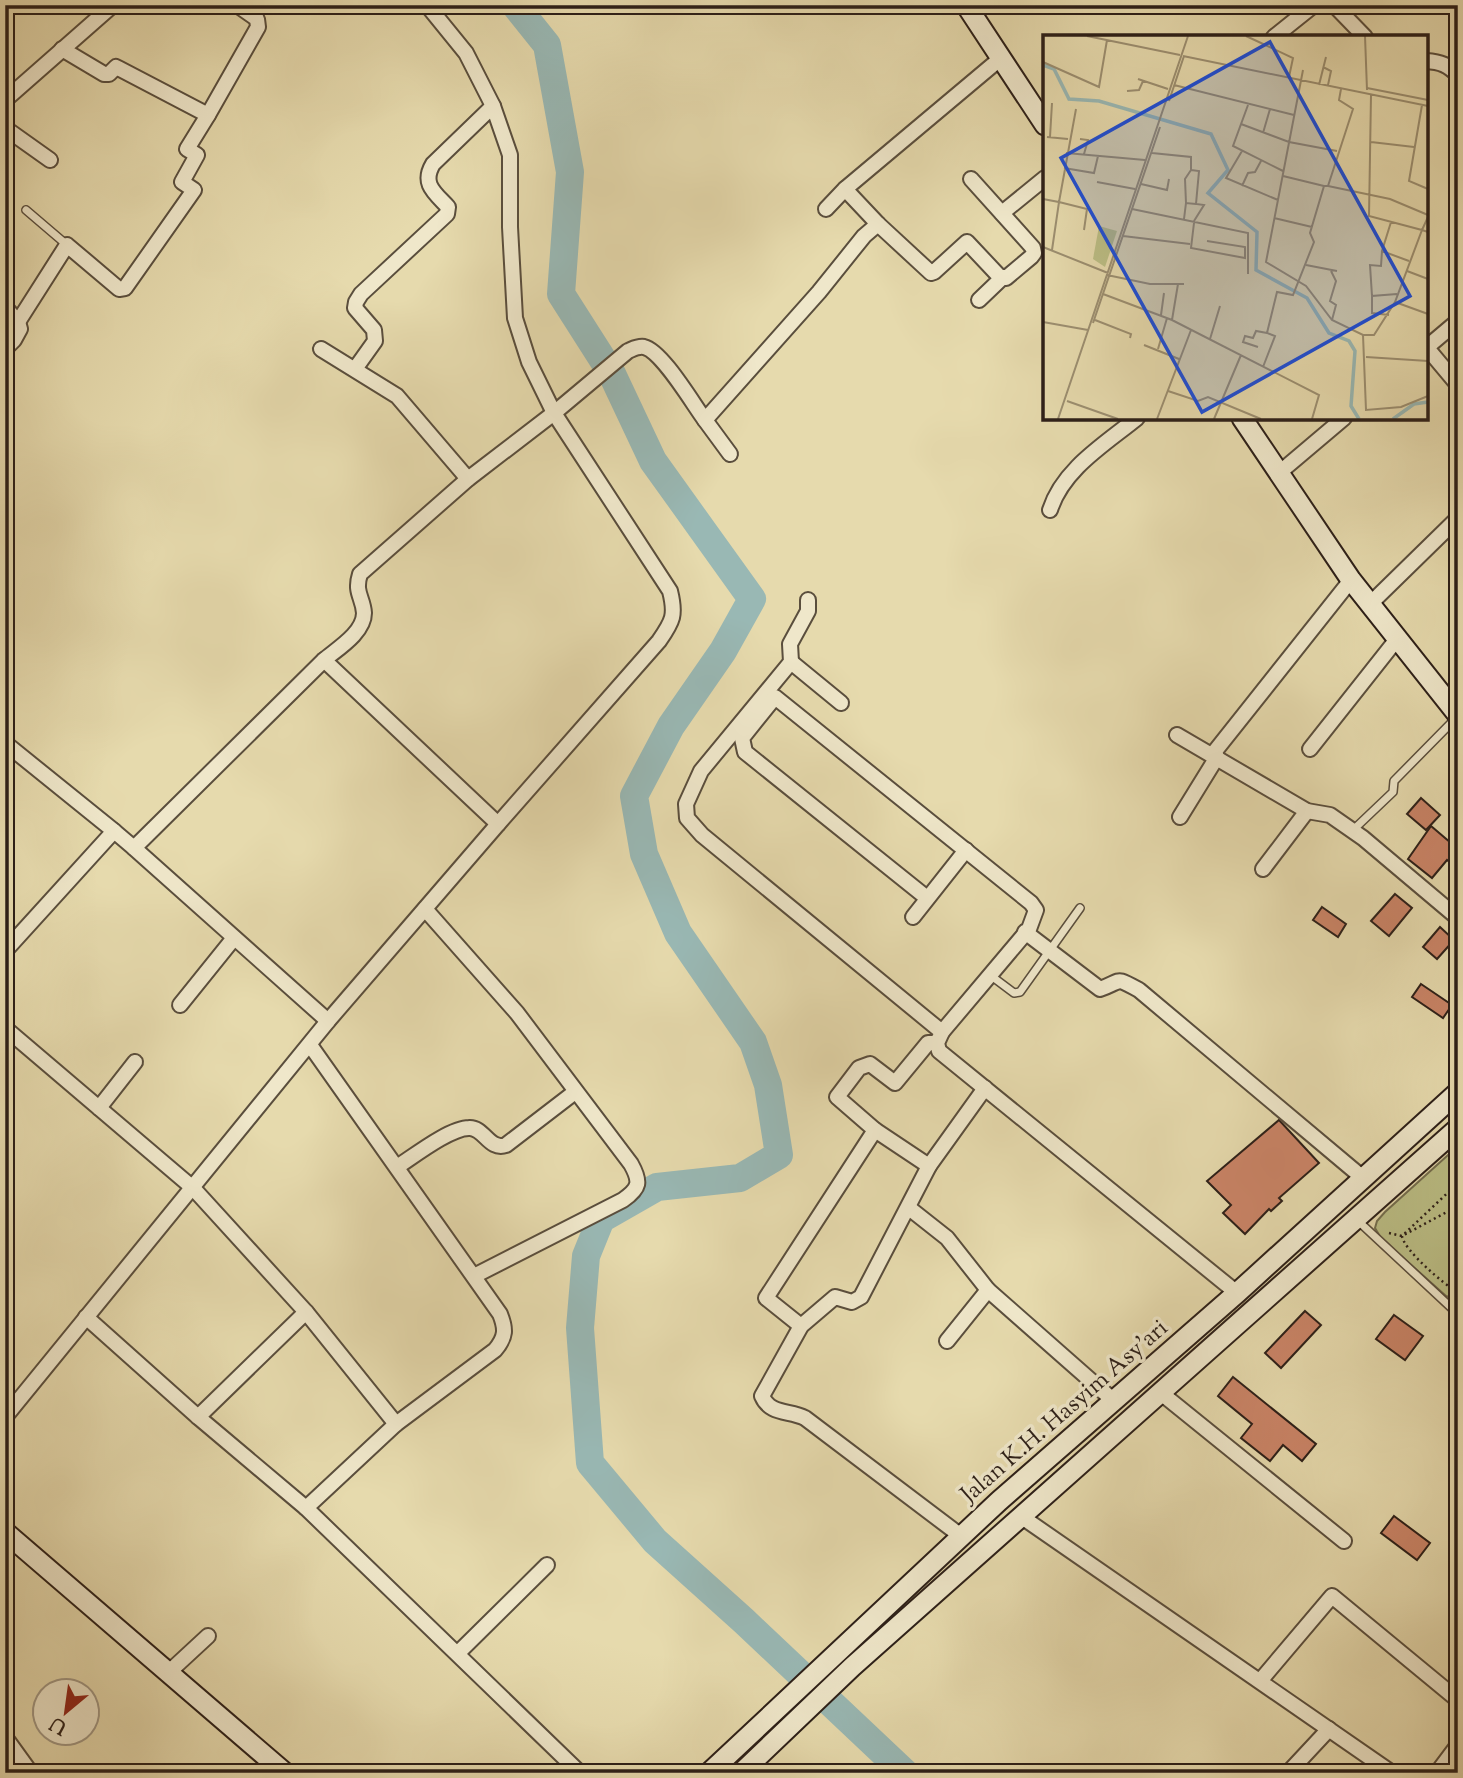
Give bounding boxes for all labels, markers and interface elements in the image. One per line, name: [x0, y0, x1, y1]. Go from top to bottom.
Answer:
inset map: [1043, 35, 1428, 420]
street label: Jalan K.H. Hasyim Asy'ari: [952, 1312, 1176, 1513]
north arrow: [32, 1676, 102, 1746]
text: U: [45, 1709, 72, 1740]

